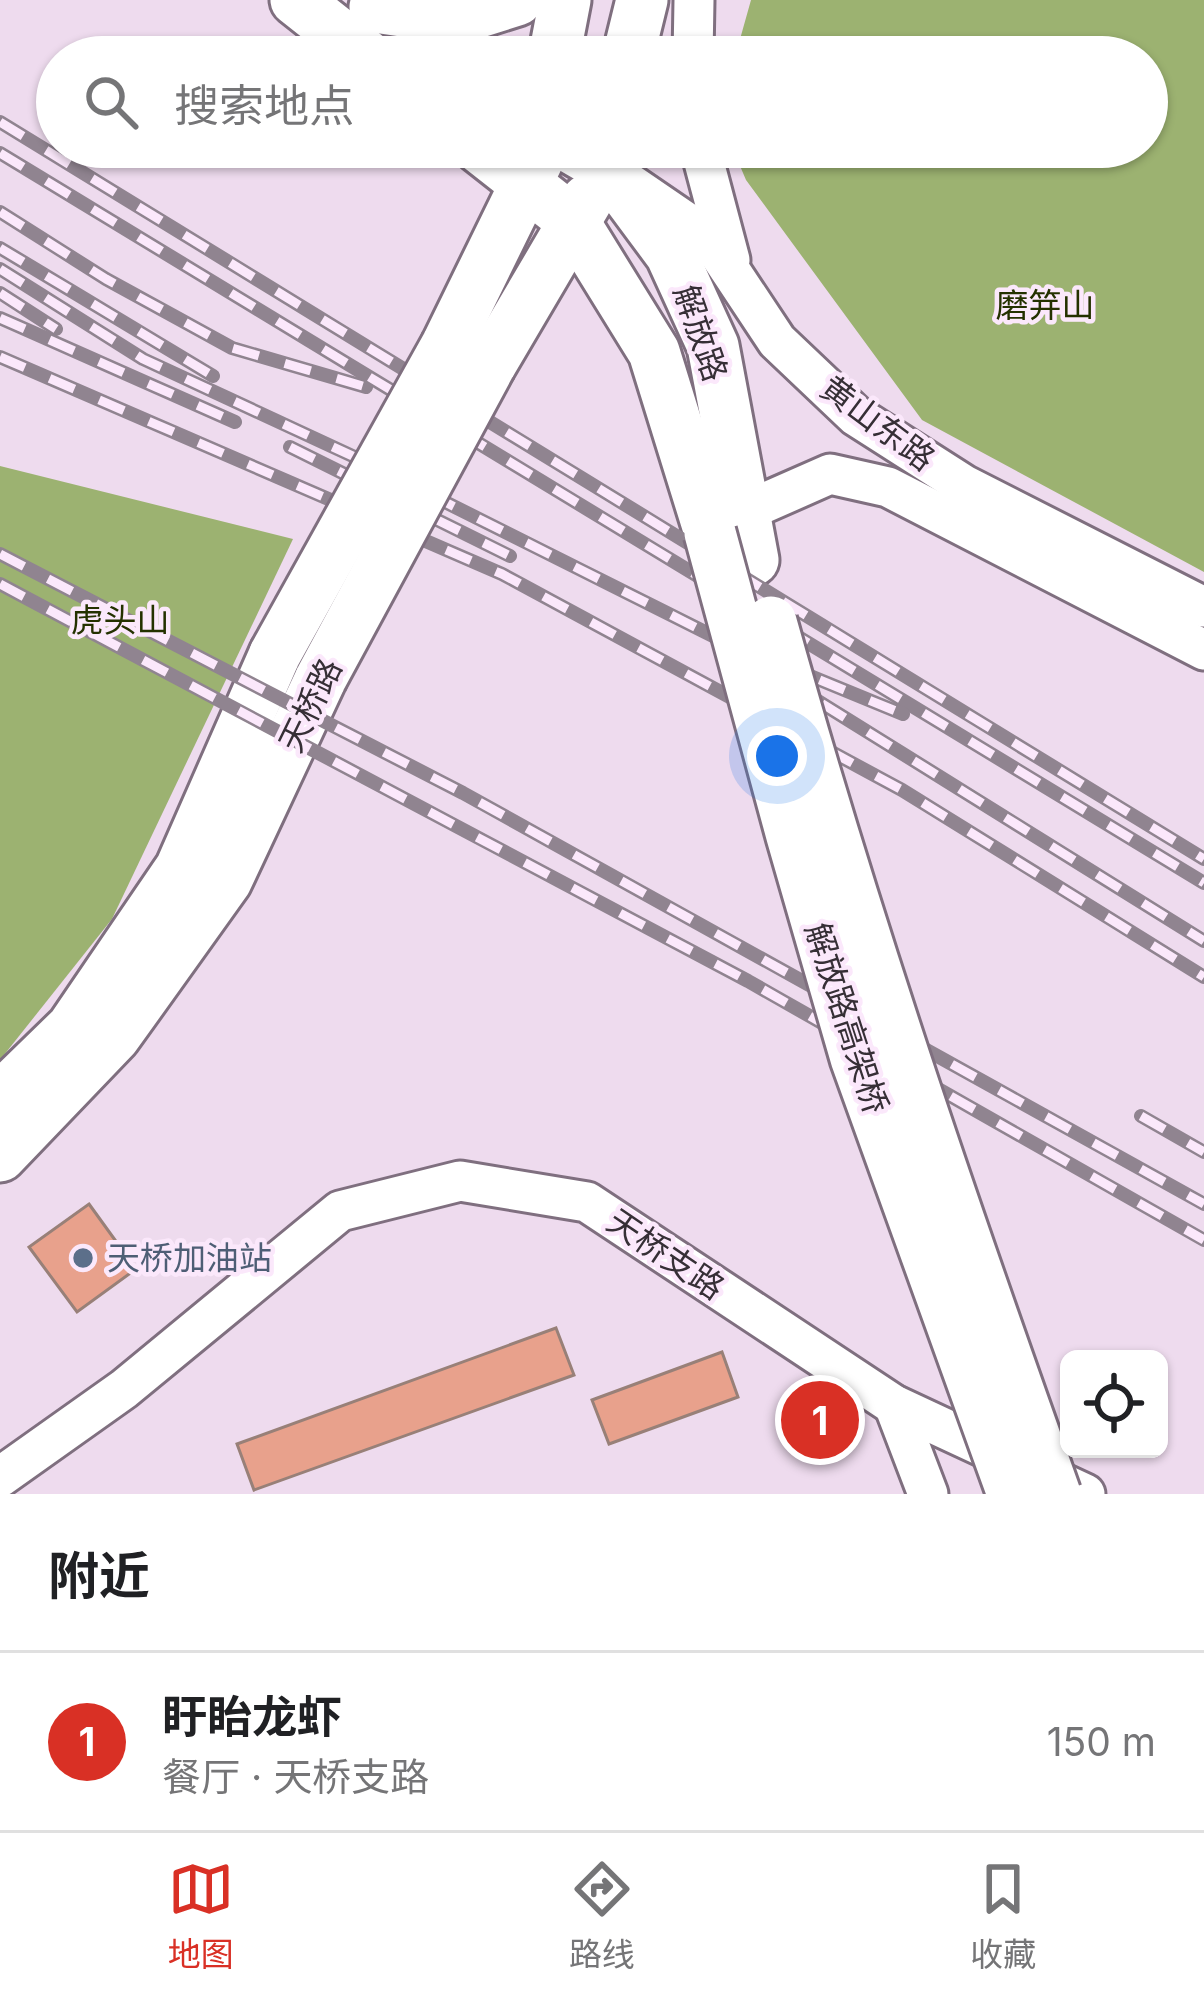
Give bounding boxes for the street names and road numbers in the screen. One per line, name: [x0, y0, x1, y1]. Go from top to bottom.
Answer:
street label: 解放路: [666, 280, 736, 386]
street label: 黄山东路: [813, 367, 943, 479]
street label: 天桥路: [270, 652, 350, 758]
street label: 解放路高架桥: [797, 918, 897, 1118]
street label: 天桥支路: [600, 1201, 732, 1307]

